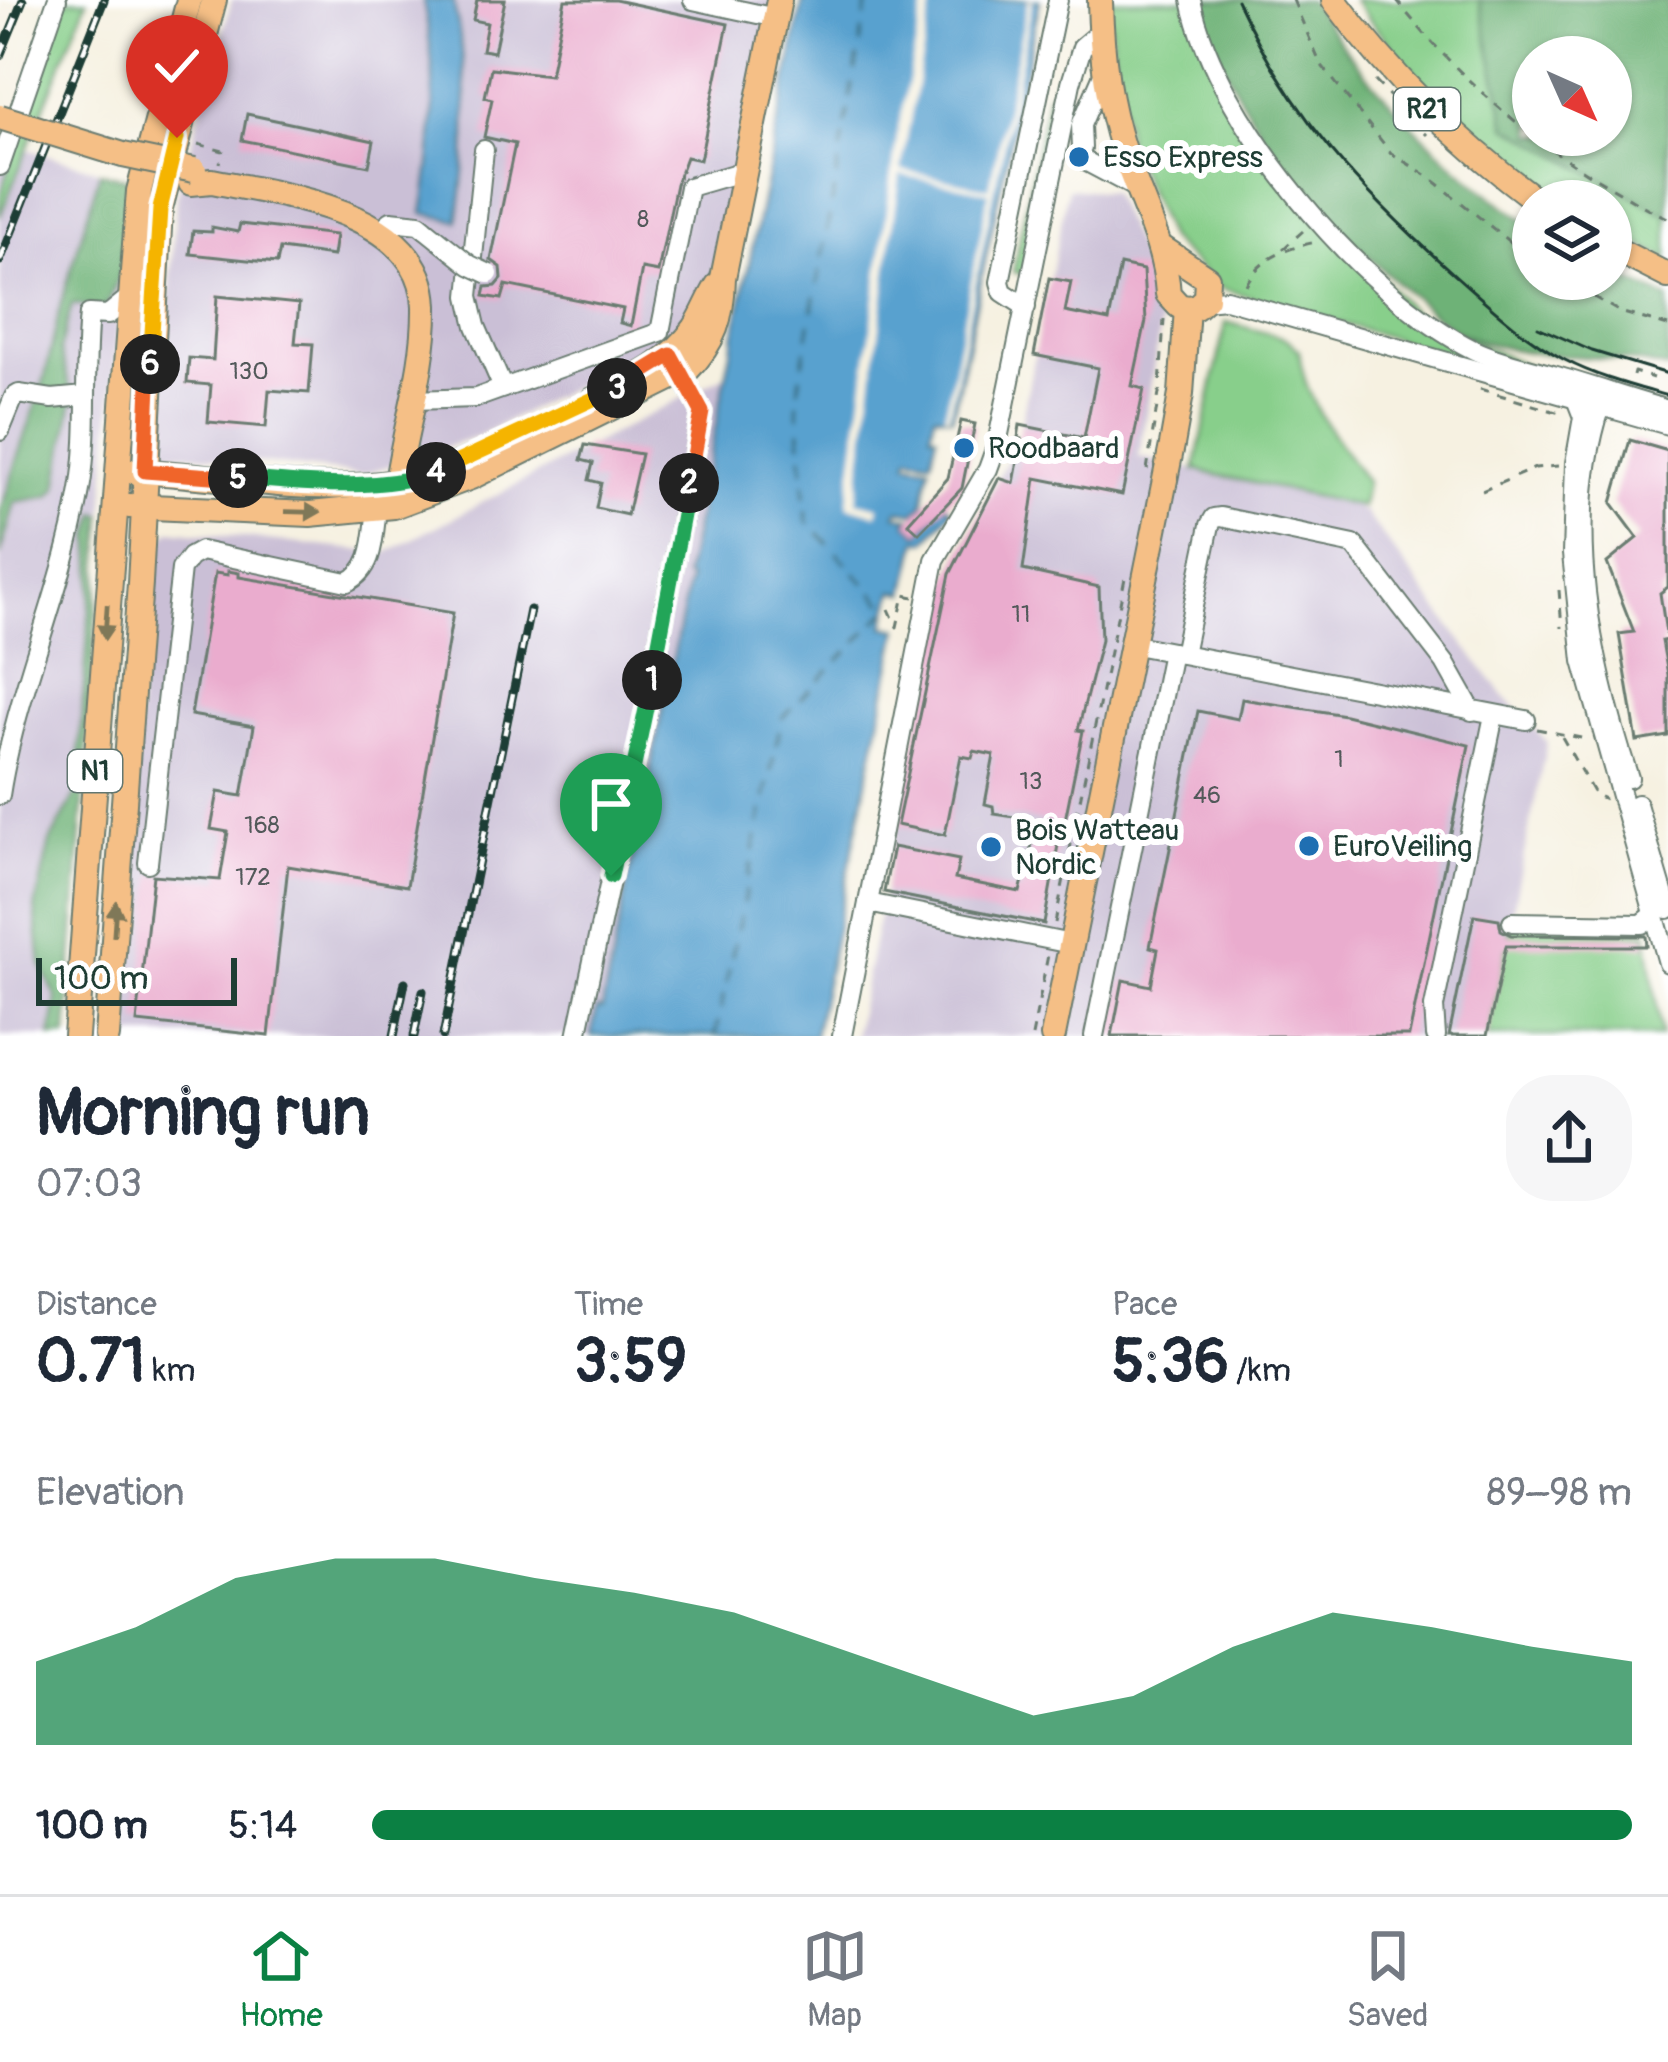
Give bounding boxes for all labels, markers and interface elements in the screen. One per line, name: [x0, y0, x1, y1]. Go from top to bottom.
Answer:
pin: [126, 15, 228, 138]
icon: check: [144, 33, 210, 99]
north arrow: [1512, 36, 1632, 156]
map controls: [1512, 36, 1632, 300]
road number: R21: [1394, 88, 1460, 130]
place label: Esso Express: [1103, 139, 1263, 176]
marker: Esso Express: [1066, 144, 1092, 170]
button: layers: [1512, 180, 1632, 300]
house number: 8: [637, 205, 649, 234]
pin: 6: [120, 334, 180, 394]
text: 6: [140, 343, 160, 384]
house number: 130: [229, 357, 269, 386]
pin: 3: [587, 358, 647, 418]
text: 3: [608, 367, 626, 408]
place label: Roodbaard: [988, 430, 1120, 467]
marker: Roodbaard: [951, 435, 977, 461]
pin: 4: [406, 442, 466, 502]
pin: 5: [208, 448, 268, 508]
text: 4: [426, 451, 446, 492]
pin: 2: [659, 453, 719, 513]
text: 5: [229, 457, 247, 498]
text: 2: [680, 462, 698, 503]
one-way arrow: [285, 503, 323, 522]
house number: 11: [1012, 600, 1030, 629]
one-way arrow: [97, 604, 116, 641]
pin: 1: [622, 650, 682, 710]
text: 1: [646, 659, 658, 700]
house number: 1: [1334, 745, 1344, 774]
road number: N1: [68, 750, 122, 792]
pin: [560, 753, 662, 876]
house number: 13: [1020, 767, 1042, 796]
icon: arrive: [578, 771, 644, 837]
house number: 46: [1193, 781, 1221, 810]
house number: 168: [244, 811, 280, 840]
place label: Bois Watteau Nordic: [1015, 812, 1179, 883]
place label: EuroVeiling: [1333, 828, 1472, 865]
marker: EuroVeiling: [1296, 833, 1322, 859]
marker: Bois Watteau Nordic: [978, 834, 1004, 860]
house number: 172: [235, 863, 271, 892]
one-way arrow: [106, 900, 125, 937]
scale bar: [36, 952, 237, 1005]
text: 100 m: [54, 958, 148, 999]
text: Morning run: [36, 1072, 370, 1155]
button: share: [1506, 1075, 1632, 1201]
text: 07:03: [36, 1159, 142, 1208]
text: Distance: [36, 1284, 157, 1325]
text: Time: [574, 1284, 643, 1325]
text: Pace: [1112, 1284, 1177, 1325]
text: 0.71: [36, 1325, 145, 1400]
text: 3:59: [574, 1325, 687, 1400]
text: 5:36: [1112, 1325, 1229, 1400]
text: km: [145, 1350, 196, 1391]
text: /km: [1229, 1350, 1291, 1391]
text: Elevation: [36, 1468, 185, 1517]
text: 89–98 m: [1486, 1468, 1632, 1517]
text: 100 m: [36, 1801, 148, 1850]
text: 5:14: [228, 1801, 297, 1850]
tab: Home: [239, 1923, 323, 2036]
tab: Map: [802, 1923, 868, 2036]
tab: Saved: [1347, 1923, 1429, 2036]

